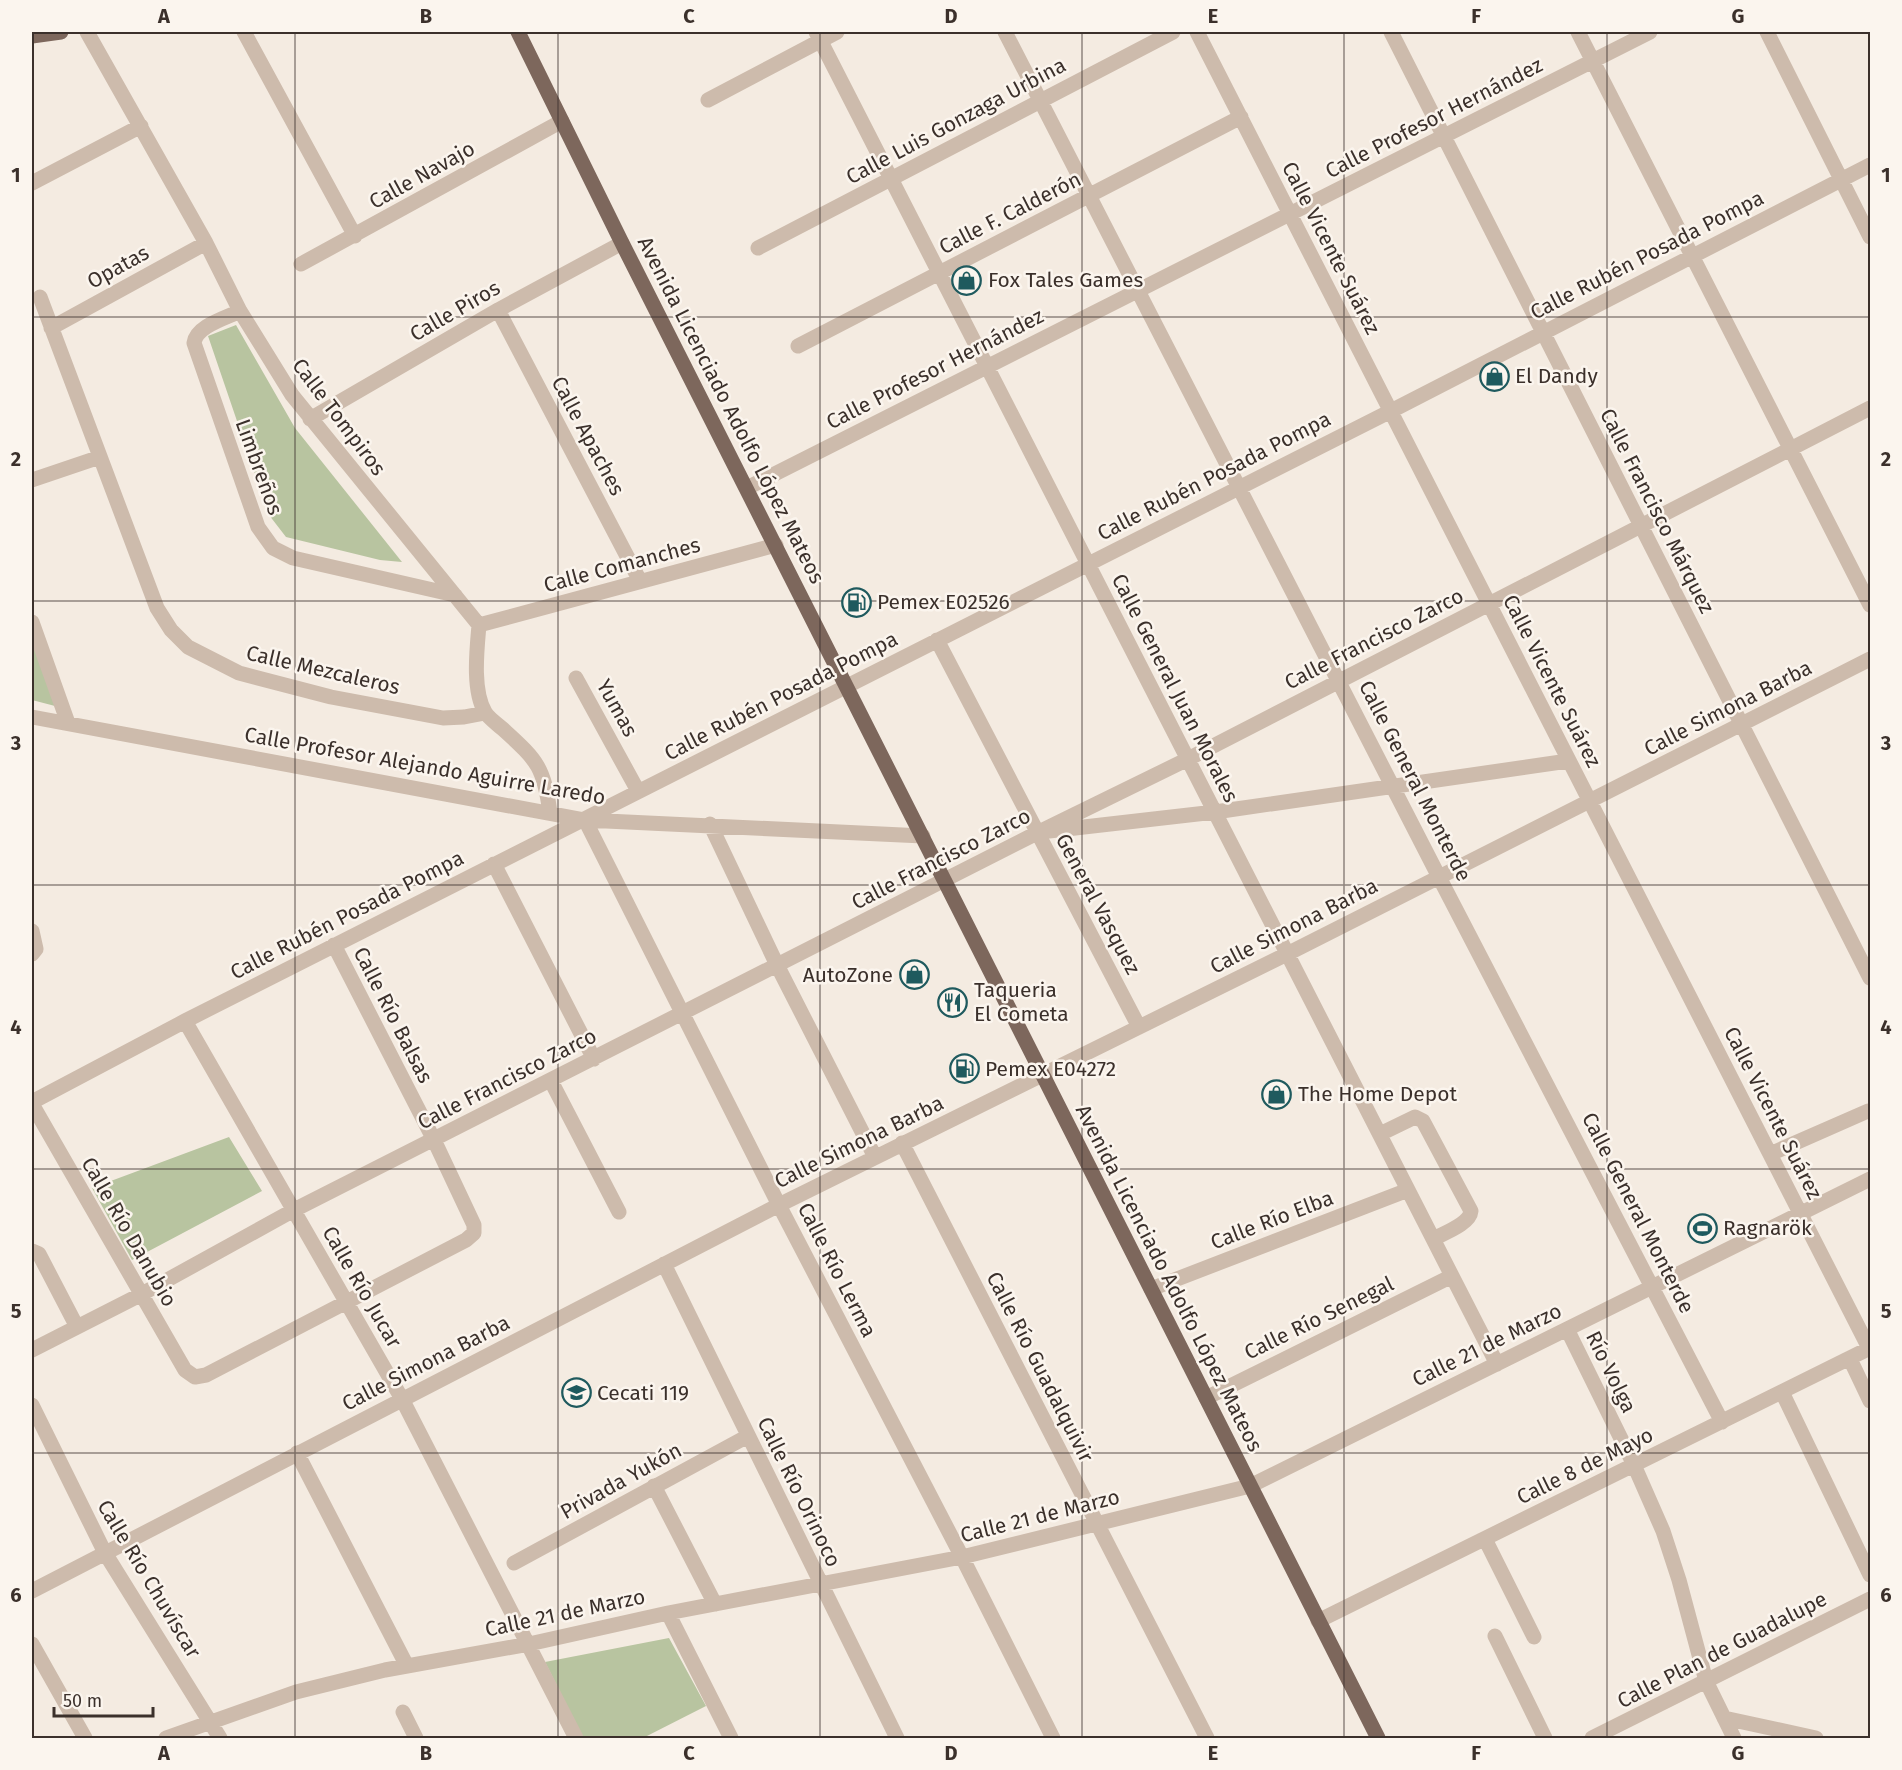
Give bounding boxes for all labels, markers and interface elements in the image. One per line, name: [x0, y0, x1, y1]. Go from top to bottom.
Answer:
text: A: [157, 4, 171, 28]
text: B: [420, 4, 432, 28]
text: C: [683, 4, 695, 28]
text: D: [944, 4, 958, 28]
text: E: [1208, 4, 1218, 28]
text: F: [1471, 4, 1481, 28]
text: G: [1732, 4, 1744, 28]
street label: Calle Luis Gonzaga Urbina: [842, 52, 1070, 190]
street label: Calle Profesor Hernández: [1321, 52, 1547, 184]
street label: Calle Navajo: [365, 135, 479, 215]
street label: Calle Vicente Suárez: [1276, 157, 1386, 339]
text: 1: [11, 163, 21, 187]
text: 1: [1881, 163, 1891, 187]
street label: Calle F. Calderón: [935, 166, 1085, 260]
street label: Calle Rubén Posada Pompa: [1526, 185, 1768, 325]
street label: Avenida Licenciado Adolfo López Mateos: [632, 232, 830, 588]
street label: Opatas: [83, 239, 154, 295]
shop icon: Fox Tales Games: [951, 264, 983, 296]
place label: Fox Tales Games: [988, 267, 1143, 293]
street label: Calle Piros: [405, 275, 505, 347]
street label: Calle Profesor Hernández: [822, 303, 1048, 435]
street label: Calle Tompiros: [287, 353, 392, 481]
shop icon: El Dandy: [1478, 360, 1510, 392]
place label: El Dandy: [1515, 363, 1598, 389]
street label: Calle Apaches: [546, 372, 630, 500]
street label: Calle Francisco Márquez: [1594, 404, 1720, 618]
street label: Calle Rubén Posada Pompa: [1093, 406, 1335, 546]
street label: Limbreños: [230, 415, 288, 519]
text: 2: [11, 447, 21, 471]
text: 2: [1881, 447, 1891, 471]
street label: Calle Comanches: [541, 532, 703, 598]
street label: Calle General Juan Morales: [1106, 569, 1244, 807]
street label: Calle Francisco Zarco: [1280, 583, 1468, 695]
fuel station icon: Pemex E02526: [840, 586, 872, 618]
place label: Pemex E02526: [877, 589, 1010, 615]
street label: Calle Vicente Suárez: [1497, 590, 1607, 772]
street label: Calle Rubén Posada Pompa: [660, 626, 902, 766]
street label: Calle Mezcaleros: [244, 640, 402, 700]
street label: Calle Simona Barba: [1640, 654, 1816, 762]
street label: Yumas: [591, 675, 643, 741]
street label: Calle General Monterde: [1353, 676, 1477, 886]
street label: Calle Profesor Alejando Aguirre Laredo: [243, 721, 607, 811]
text: 3: [10, 731, 21, 755]
text: 3: [1880, 731, 1891, 755]
street label: Calle Francisco Zarco: [847, 803, 1035, 915]
street label: General Vasquez: [1050, 829, 1146, 979]
street label: Calle Rubén Posada Pompa: [226, 845, 468, 985]
street label: Calle Simona Barba: [1206, 872, 1382, 980]
street label: Calle Río Balsas: [348, 943, 439, 1088]
shop icon: AutoZone: [898, 959, 930, 991]
place label: AutoZone: [803, 962, 893, 988]
place label: Taqueria El Cometa: [974, 977, 1069, 1027]
restaurant icon: Taqueria El Cometa: [937, 986, 969, 1018]
text: 4: [10, 1015, 22, 1039]
text: 4: [1880, 1015, 1892, 1039]
street label: Calle Vicente Suárez: [1718, 1022, 1828, 1204]
street label: Calle Francisco Zarco: [413, 1023, 601, 1135]
fuel station icon: Pemex E04272: [948, 1053, 980, 1085]
place label: Pemex E04272: [985, 1056, 1116, 1082]
shop icon: The Home Depot: [1261, 1078, 1293, 1110]
place label: The Home Depot: [1298, 1081, 1457, 1107]
street label: Calle Simona Barba: [770, 1090, 948, 1194]
street label: Avenida Licenciado Adolfo López Mateos: [1070, 1100, 1268, 1456]
street label: Calle General Monterde: [1576, 1108, 1700, 1318]
street label: Calle Río Danubio: [76, 1153, 182, 1311]
street label: Calle Río Elba: [1207, 1185, 1337, 1255]
street label: Calle Río Lerma: [792, 1198, 882, 1342]
sports icon: Ragnarök: [1686, 1212, 1718, 1244]
place label: Ragnarök: [1723, 1215, 1812, 1241]
street label: Calle Río Jucar: [317, 1221, 407, 1353]
street label: Calle Río Guadalquivir: [981, 1267, 1099, 1467]
street label: Calle Río Senegal: [1240, 1271, 1398, 1365]
street label: Calle 21 de Marzo: [1408, 1298, 1566, 1392]
text: 5: [11, 1299, 22, 1323]
text: 5: [1881, 1299, 1892, 1323]
street label: Calle Simona Barba: [338, 1309, 514, 1417]
street label: Río Volga: [1580, 1327, 1642, 1417]
school or university icon: Cecati 119: [560, 1377, 592, 1409]
place label: Cecati 119: [597, 1380, 689, 1406]
street label: Calle Río Orinoco: [751, 1413, 847, 1571]
street label: Calle 8 de Mayo: [1513, 1422, 1657, 1510]
street label: Privada Yukón: [556, 1437, 686, 1525]
street label: Calle 21 de Marzo: [958, 1484, 1122, 1548]
street label: Calle Río Chuvíscar: [92, 1495, 206, 1663]
text: 6: [10, 1583, 22, 1607]
street label: Calle 21 de Marzo: [483, 1583, 647, 1643]
text: 6: [1880, 1583, 1892, 1607]
street label: Calle Plan de Guadalupe: [1613, 1586, 1831, 1714]
scale bar: [54, 1680, 153, 1718]
text: 50 m: [63, 1690, 102, 1712]
text: A: [157, 1741, 171, 1765]
text: B: [420, 1741, 432, 1765]
text: C: [683, 1741, 695, 1765]
text: D: [944, 1741, 958, 1765]
text: E: [1208, 1741, 1218, 1765]
text: F: [1471, 1741, 1481, 1765]
text: G: [1732, 1741, 1744, 1765]

